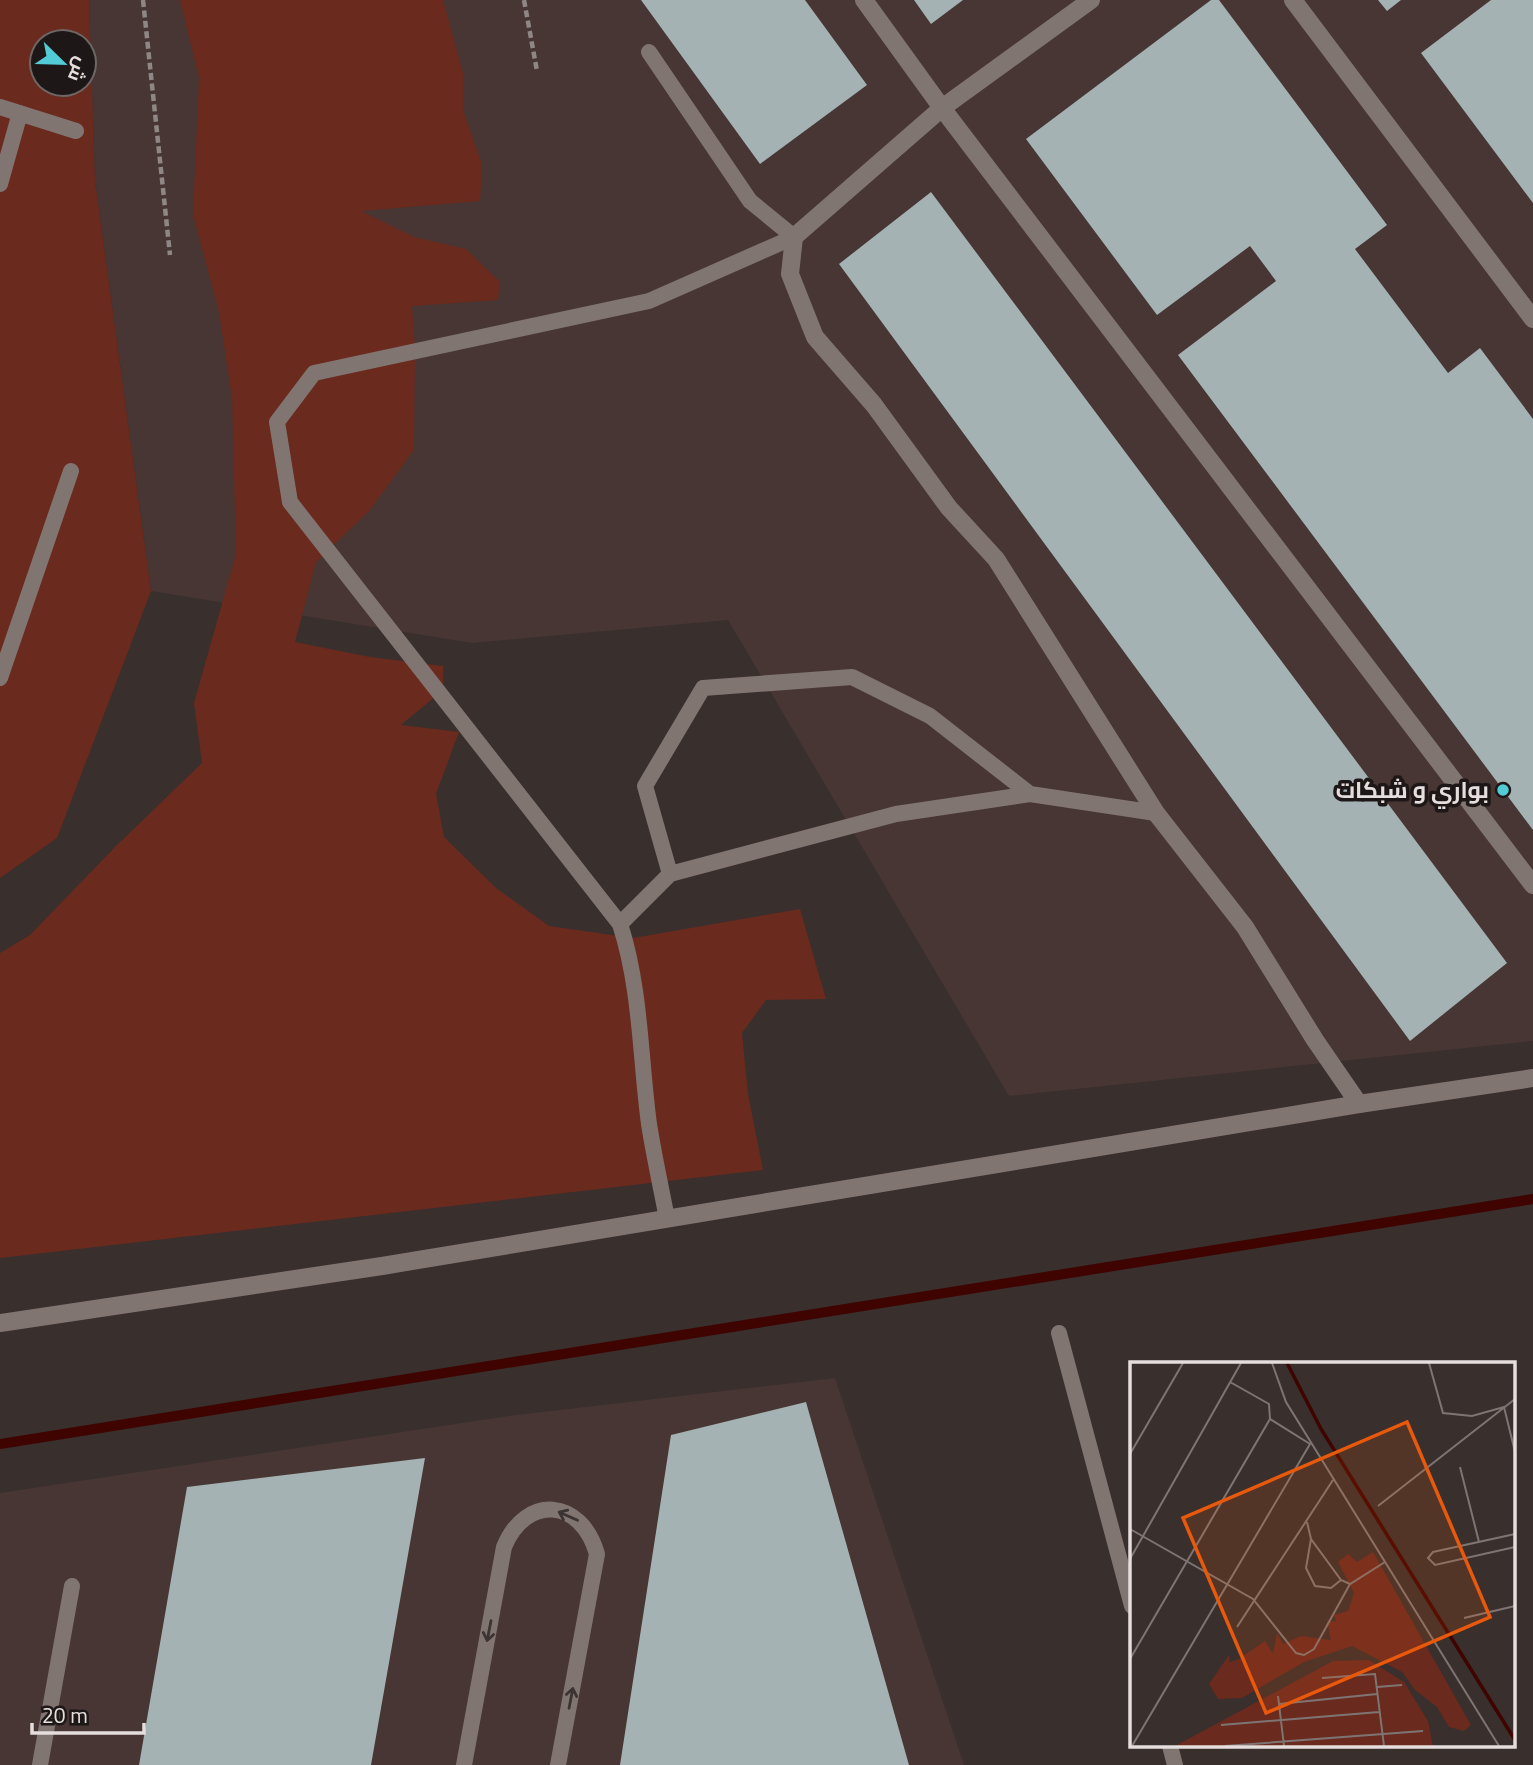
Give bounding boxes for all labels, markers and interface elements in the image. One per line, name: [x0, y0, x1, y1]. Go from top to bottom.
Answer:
north arrow: [28, 28, 98, 98]
text: ش: [57, 51, 100, 88]
place label: بواري و شبكات: [1336, 768, 1489, 811]
marker: بواري و شبكات: [1495, 782, 1511, 798]
inset map: [1130, 1362, 1516, 1748]
one-way arrow: [558, 1509, 579, 1522]
one-way arrow: [481, 1619, 495, 1642]
one-way arrow: [565, 1687, 578, 1710]
scale bar: [32, 1692, 144, 1736]
text: 20 m: [42, 1696, 88, 1735]

